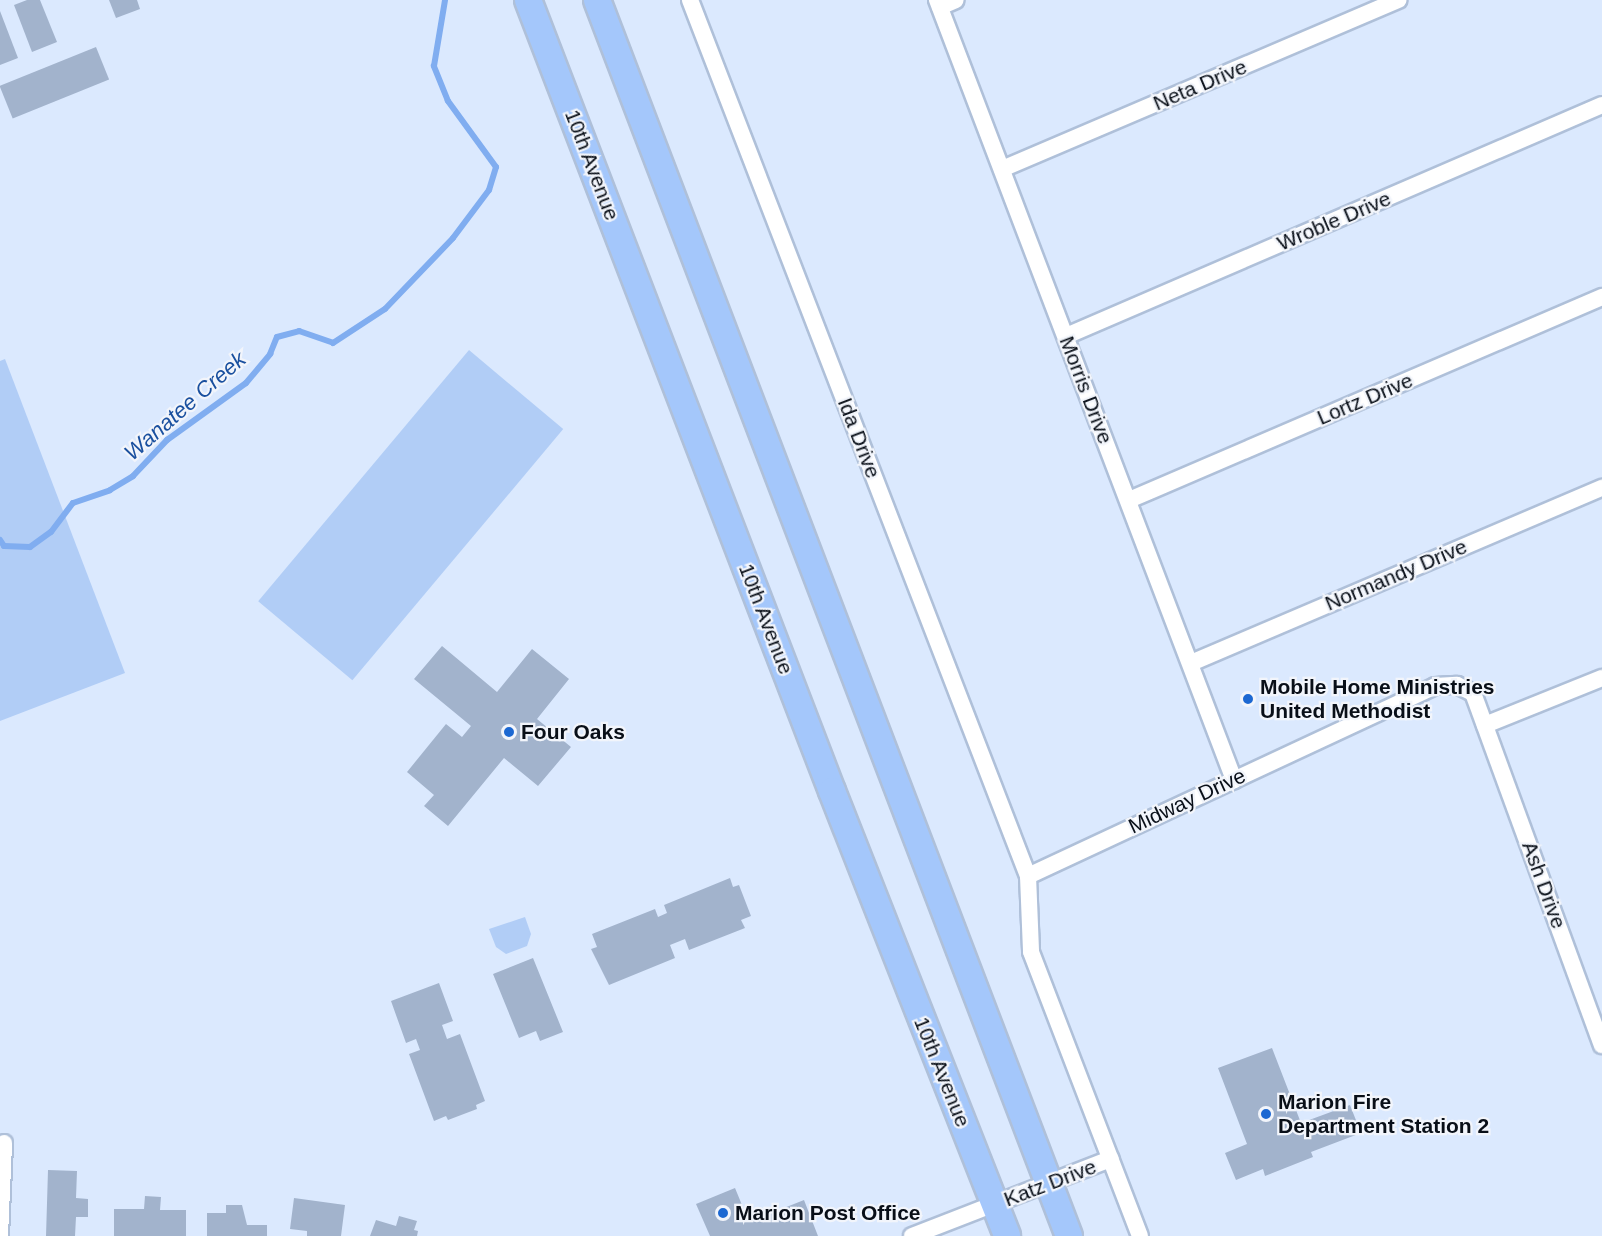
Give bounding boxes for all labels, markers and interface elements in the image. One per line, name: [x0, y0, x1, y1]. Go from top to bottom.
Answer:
street label: Neta Drive: [1149, 54, 1251, 116]
street label: 10th Avenue: [559, 106, 625, 224]
street label: Wroble Drive: [1273, 186, 1395, 256]
street label: Morris Drive: [1054, 333, 1118, 447]
water label: Wanatee Creek: [119, 346, 251, 466]
street label: Lortz Drive: [1313, 368, 1417, 430]
street label: Ida Drive: [832, 394, 886, 482]
street label: Normandy Drive: [1321, 534, 1471, 616]
street label: 10th Avenue: [733, 560, 799, 678]
place label: Mobile Home Ministries United Methodist: [1260, 674, 1495, 724]
marker: Mobile Home Ministries United Methodist: [1241, 692, 1255, 706]
place label: Four Oaks: [521, 719, 625, 745]
marker: Four Oaks: [502, 725, 516, 739]
street label: Midway Drive: [1125, 763, 1249, 839]
street label: Ash Drive: [1517, 838, 1571, 932]
street label: 10th Avenue: [908, 1013, 976, 1131]
place label: Marion Fire Department Station 2: [1278, 1089, 1489, 1139]
marker: Marion Fire Department Station 2: [1259, 1107, 1273, 1121]
street label: Katz Drive: [1000, 1154, 1100, 1212]
place label: Marion Post Office: [735, 1200, 921, 1226]
marker: Marion Post Office: [716, 1206, 730, 1220]

